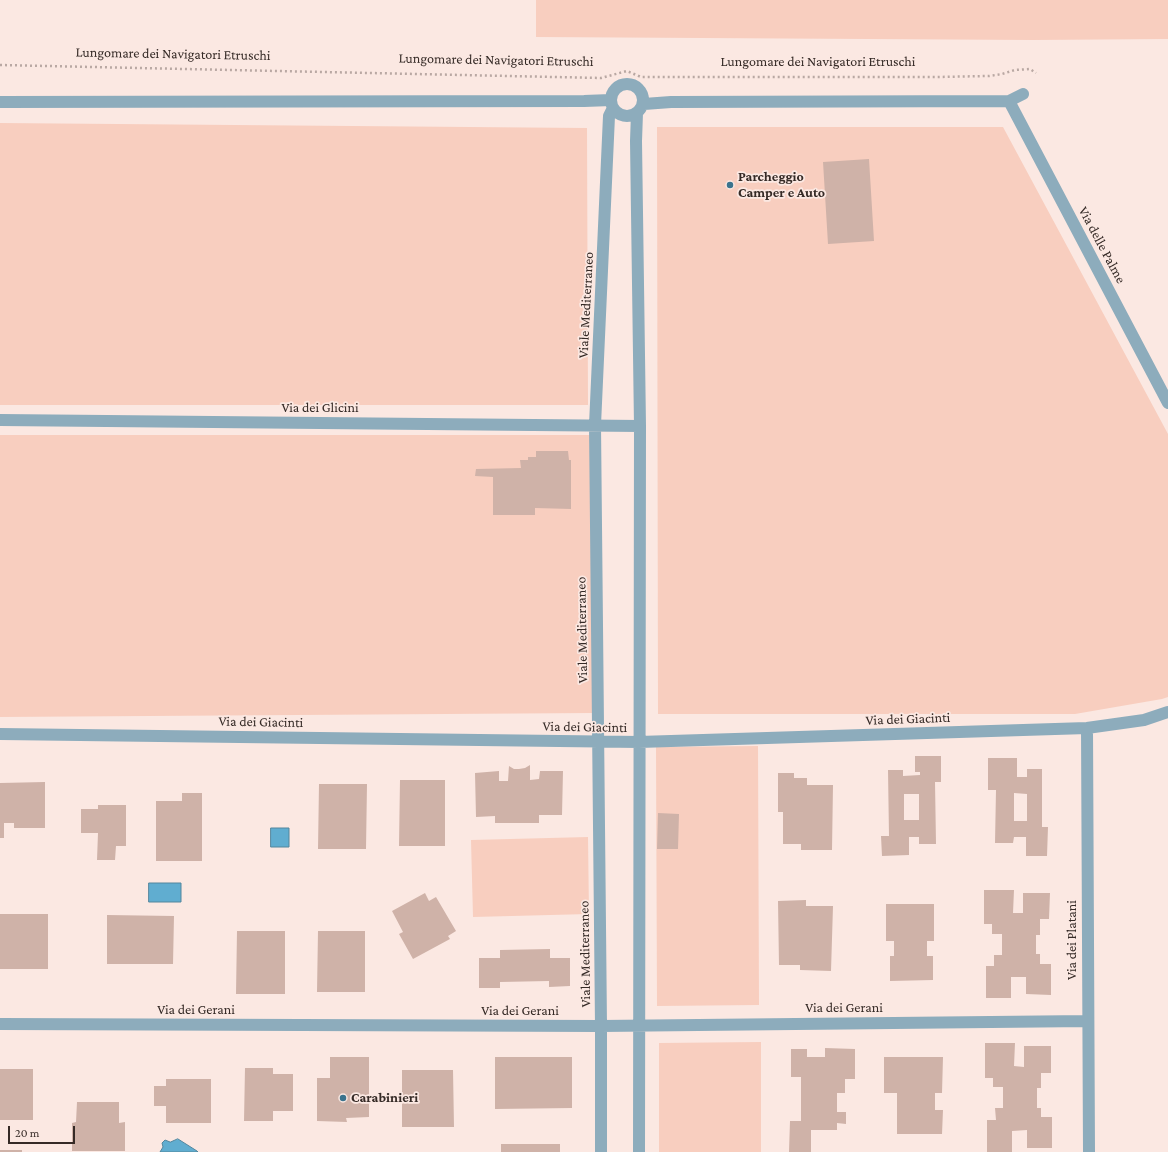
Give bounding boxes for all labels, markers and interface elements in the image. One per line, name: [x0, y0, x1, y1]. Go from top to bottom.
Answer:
street label: Lungomare dei Navigatori Etruschi: [75, 44, 271, 64]
street label: Lungomare dei Navigatori Etruschi: [398, 50, 594, 70]
street label: Lungomare dei Navigatori Etruschi: [720, 54, 916, 70]
place label: Parcheggio Camper e Auto: [738, 169, 825, 202]
marker: Parcheggio Camper e Auto: [725, 180, 735, 190]
street label: Via delle Palme: [1075, 204, 1129, 286]
street label: Viale Mediterraneo: [575, 251, 597, 359]
street label: Via dei Glicini: [281, 400, 359, 416]
street label: Viale Mediterraneo: [573, 577, 591, 683]
street label: Via dei Giacinti: [865, 709, 951, 729]
street label: Via dei Giacinti: [219, 713, 303, 731]
street label: Via dei Giacinti: [543, 718, 627, 736]
street label: Via dei Platani: [1064, 900, 1080, 980]
street label: Viale Mediterraneo: [576, 901, 594, 1007]
street label: Via dei Gerani: [805, 1000, 883, 1016]
street label: Via dei Gerani: [157, 1002, 235, 1018]
street label: Via dei Gerani: [481, 1003, 559, 1019]
place label: Carabinieri: [351, 1090, 418, 1106]
marker: Carabinieri: [338, 1093, 348, 1103]
scale bar: [10, 1118, 77, 1144]
text: 20 m: [15, 1126, 39, 1140]

